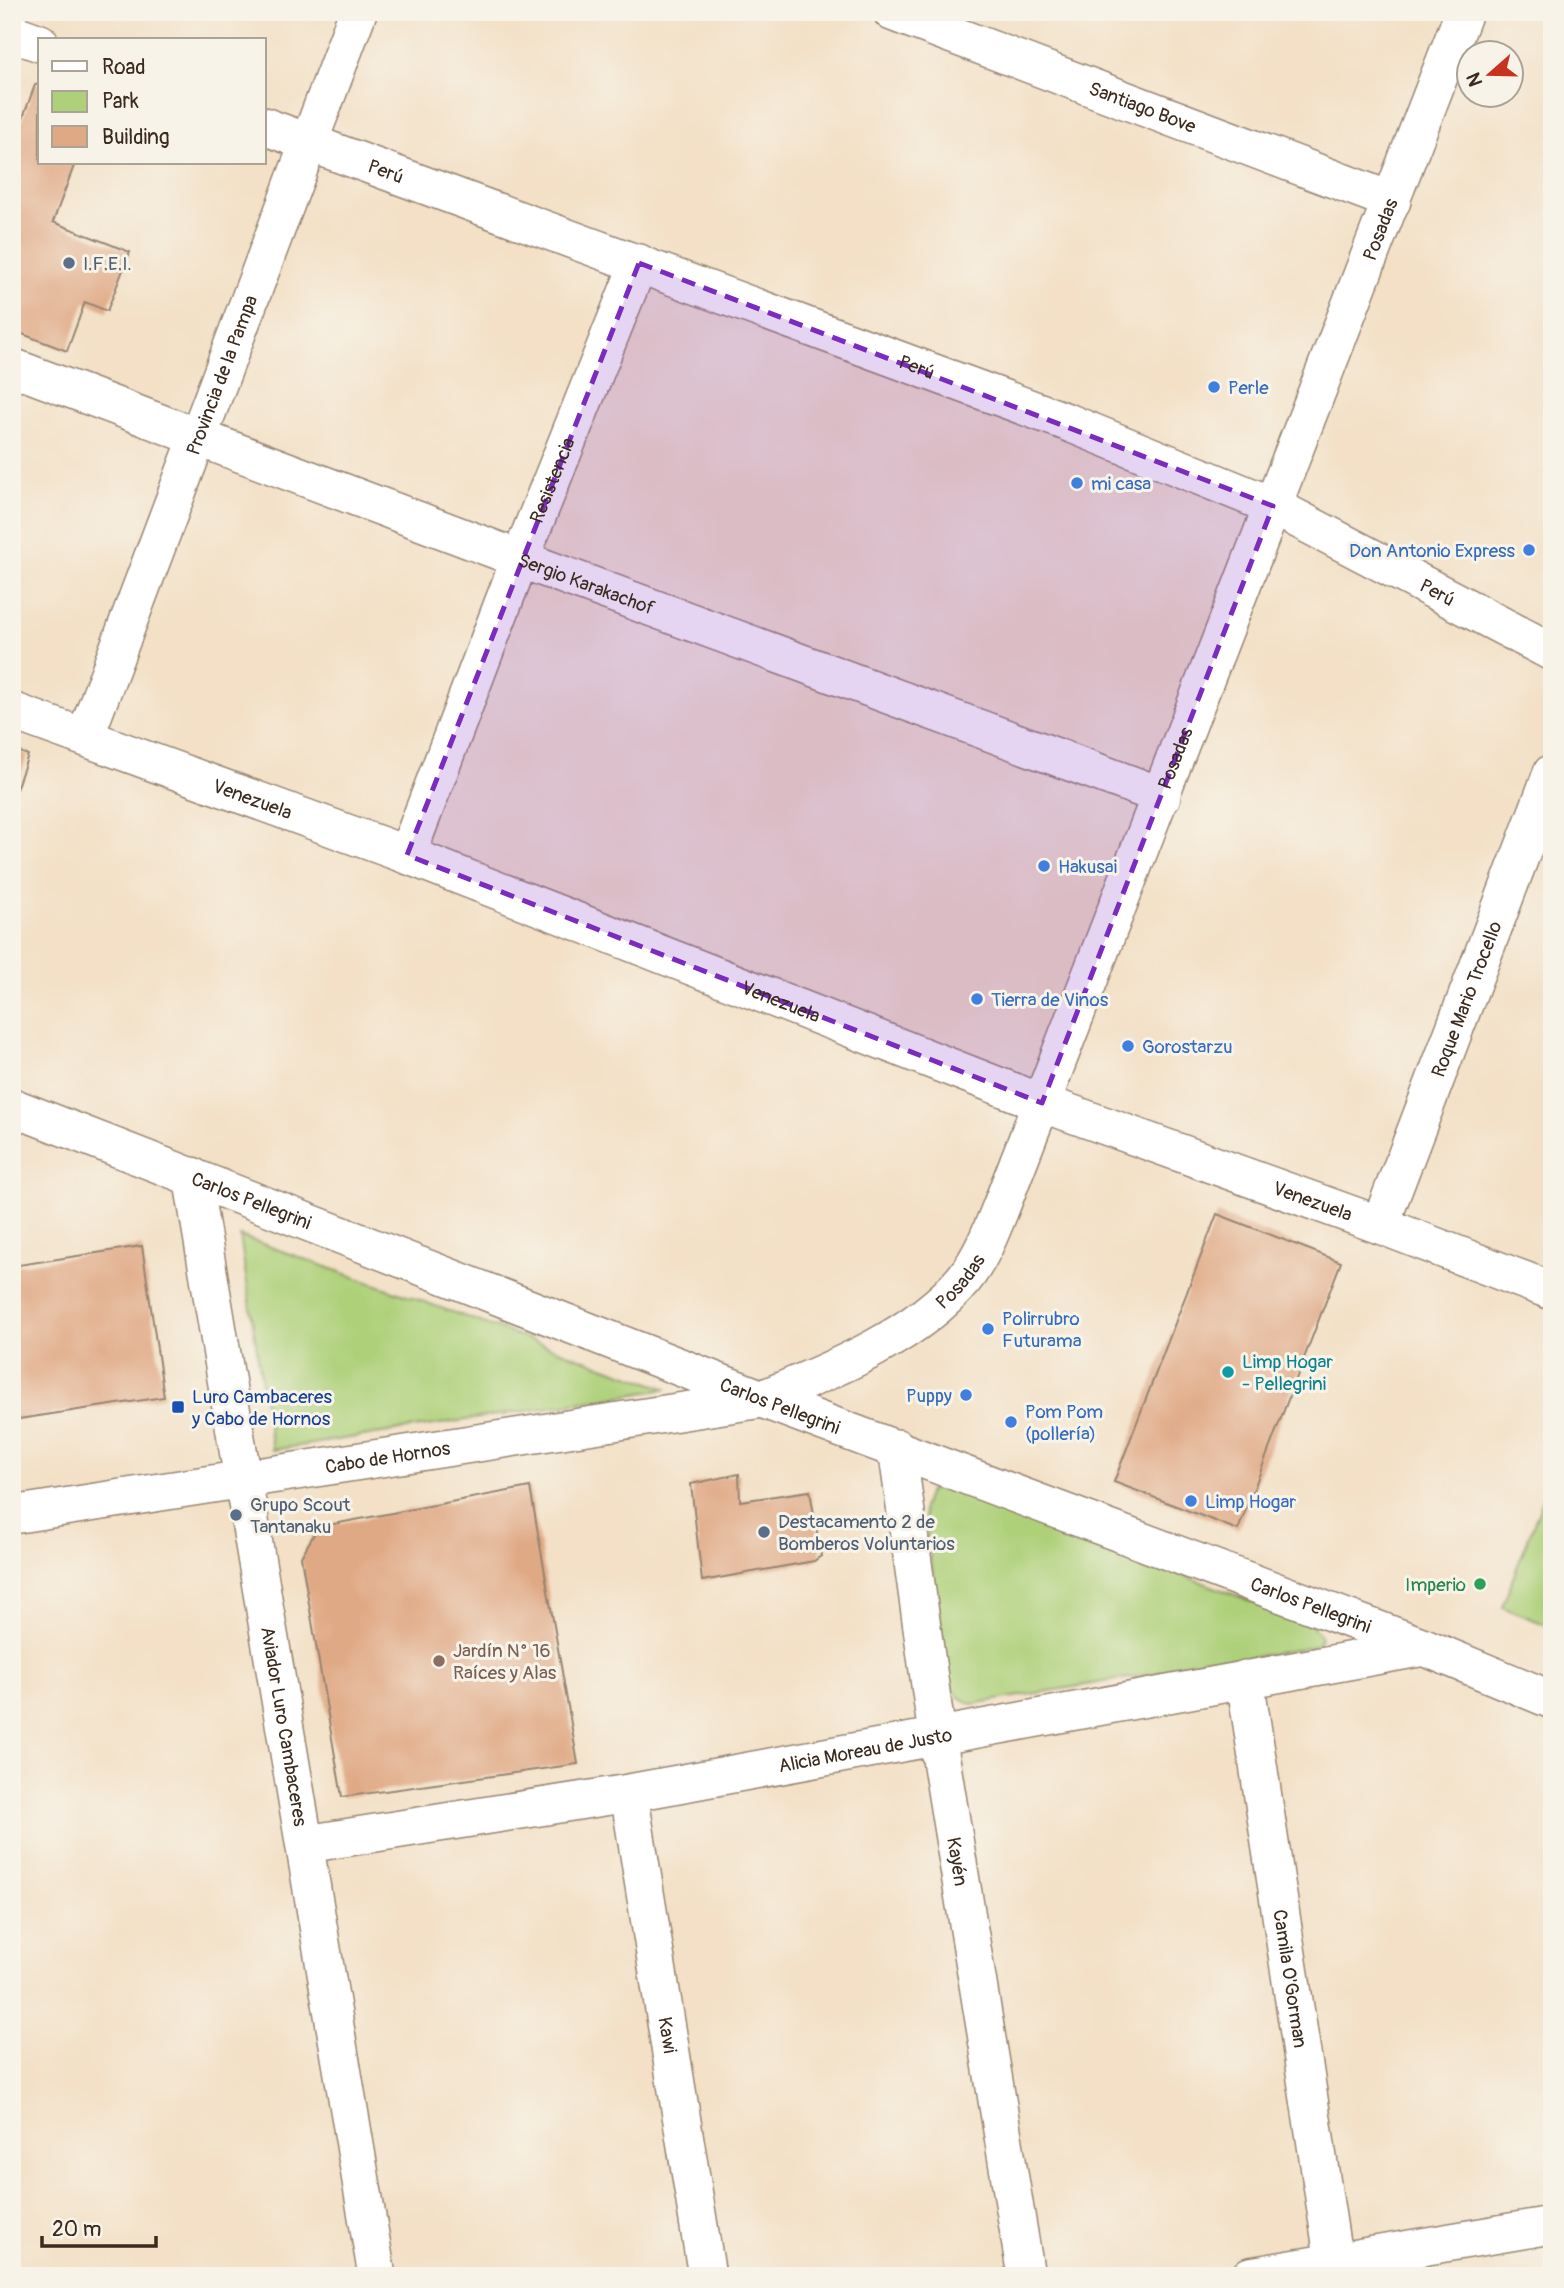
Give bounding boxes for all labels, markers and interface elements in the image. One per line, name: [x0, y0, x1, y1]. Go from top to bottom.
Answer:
legend: [38, 38, 266, 164]
north arrow: [1456, 38, 1526, 108]
text: Road: [102, 54, 146, 81]
text: N: [1461, 69, 1488, 90]
street label: Santiago Bove: [1085, 77, 1200, 139]
text: Park: [102, 88, 139, 115]
text: Building: [102, 124, 169, 151]
street label: Perú: [364, 154, 407, 189]
street label: Posadas: [1358, 195, 1404, 264]
place label: I.F.E.I.: [83, 252, 132, 276]
marker: I.F.E.I.: [61, 255, 77, 271]
street label: Provincia de la Pampa: [181, 292, 263, 459]
street label: Perú: [895, 350, 938, 385]
place label: Perle: [1228, 376, 1269, 400]
marker: Perle: [1206, 379, 1222, 395]
street label: Resistencia: [525, 434, 581, 527]
place label: mi casa: [1091, 472, 1151, 496]
marker: mi casa: [1069, 475, 1085, 491]
place label: Don Antonio Express: [1349, 539, 1515, 563]
marker: Don Antonio Express: [1521, 542, 1537, 558]
street label: Sergio Karakachof: [515, 548, 658, 621]
street label: Perú: [1415, 574, 1459, 612]
street label: Posadas: [1153, 723, 1199, 793]
street label: Venezuela: [209, 774, 295, 825]
place label: Hakusai: [1058, 855, 1117, 879]
marker: Hakusai: [1036, 858, 1052, 874]
street label: Roque Mario Trocello: [1426, 918, 1508, 1081]
street label: Venezuela: [738, 976, 824, 1028]
place label: Tierra de Vinos: [991, 988, 1109, 1012]
marker: Tierra de Vinos: [969, 991, 985, 1007]
place label: Gorostarzu: [1142, 1035, 1233, 1059]
marker: Gorostarzu: [1120, 1038, 1136, 1054]
street label: Carlos Pellegrini: [188, 1167, 315, 1235]
street label: Venezuela: [1269, 1176, 1356, 1227]
street label: Posadas: [931, 1250, 991, 1315]
place label: Polirrubro Futurama: [1002, 1307, 1082, 1353]
marker: Polirrubro Futurama: [980, 1321, 996, 1337]
place label: Limp Hogar - Pellegrini: [1242, 1350, 1333, 1396]
marker: Limp Hogar - Pellegrini: [1220, 1364, 1236, 1380]
street label: Carlos Pellegrini: [716, 1373, 843, 1440]
place label: Puppy: [906, 1384, 952, 1408]
place label: Luro Cambaceres y Cabo de Hornos: [191, 1385, 332, 1431]
marker: Puppy: [958, 1387, 974, 1403]
marker: Luro Cambaceres y Cabo de Hornos: [170, 1399, 186, 1415]
place label: Pom Pom (pollería): [1025, 1400, 1103, 1446]
marker: Pom Pom (pollería): [1003, 1414, 1019, 1430]
street label: Cabo de Hornos: [324, 1436, 452, 1479]
place label: Limp Hogar: [1205, 1490, 1296, 1514]
place label: Grupo Scout Tantanaku: [250, 1493, 351, 1539]
marker: Limp Hogar: [1183, 1493, 1199, 1509]
marker: Grupo Scout Tantanaku: [228, 1507, 244, 1523]
place label: Destacamento 2 de Bomberos Voluntarios: [778, 1510, 955, 1556]
marker: Destacamento 2 de Bomberos Voluntarios: [756, 1524, 772, 1540]
street label: Carlos Pellegrini: [1247, 1572, 1374, 1639]
place label: Imperio: [1405, 1573, 1466, 1597]
marker: Imperio: [1472, 1576, 1488, 1592]
street label: Aviador Luro Cambaceres: [255, 1625, 312, 1829]
place label: Jardín N° 16 Raíces y Alas: [453, 1639, 557, 1685]
marker: Jardín N° 16 Raíces y Alas: [431, 1653, 447, 1669]
street label: Alicia Moreau de Justo: [776, 1723, 954, 1778]
street label: Kayén: [941, 1835, 973, 1888]
street label: Camila O'Gorman: [1267, 1908, 1312, 2050]
street label: Kawi: [652, 2015, 682, 2055]
scale bar: [42, 2204, 156, 2248]
text: 20 m: [52, 2216, 101, 2243]

